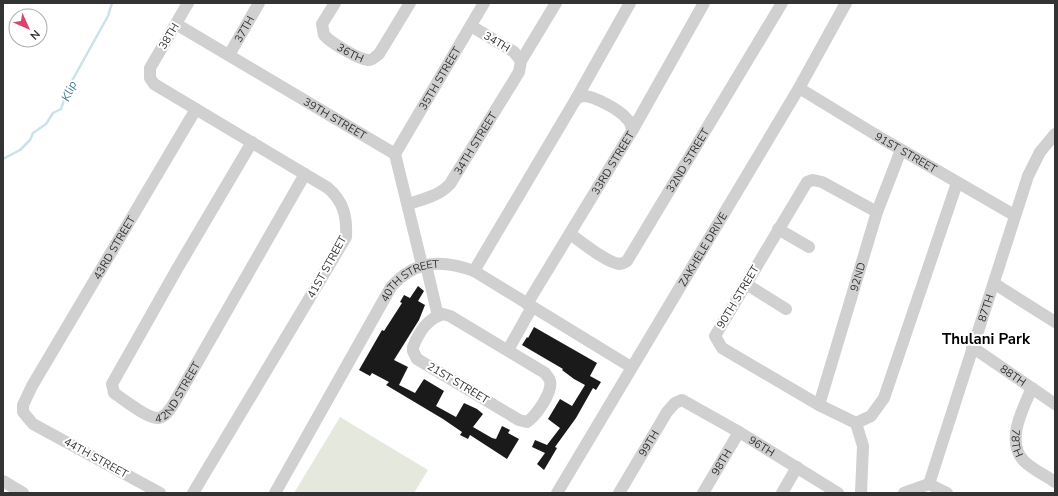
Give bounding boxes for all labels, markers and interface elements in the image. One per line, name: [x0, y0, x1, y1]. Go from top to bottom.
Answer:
north arrow: [8, 8, 48, 48]
street label: 37TH: [230, 13, 258, 45]
street label: 38TH: [155, 20, 183, 52]
text: N: [27, 27, 43, 43]
street label: 34TH: [481, 28, 513, 56]
street label: 36TH: [334, 40, 366, 66]
street label: 35TH STREET: [415, 43, 464, 113]
water label: Klip: [57, 78, 81, 104]
street label: 39TH STREET: [301, 94, 370, 143]
street label: 34TH STREET: [450, 109, 500, 177]
street label: 32ND STREET: [662, 125, 713, 195]
street label: 33RD STREET: [588, 128, 638, 197]
street label: 91ST STREET: [872, 129, 940, 177]
street label: ZAKHELE DRIVE: [675, 209, 731, 289]
street label: 43RD STREET: [89, 213, 139, 282]
street label: 41ST STREET: [304, 233, 351, 301]
street label: 40TH STREET: [377, 256, 440, 305]
street label: 92ND: [846, 260, 869, 293]
street label: 90TH STREET: [713, 262, 763, 331]
street label: 87TH: [974, 292, 997, 324]
district label: Thulani Park: [942, 329, 1031, 349]
street label: 42ND STREET: [154, 359, 204, 426]
street label: 21ST STREET: [425, 359, 492, 407]
street label: 88TH: [997, 361, 1029, 389]
street label: 99TH: [635, 427, 662, 459]
street label: 78TH: [1008, 428, 1027, 460]
street label: 96TH: [746, 432, 778, 460]
street label: 44TH STREET: [61, 434, 131, 482]
street label: 98TH: [708, 446, 735, 478]

